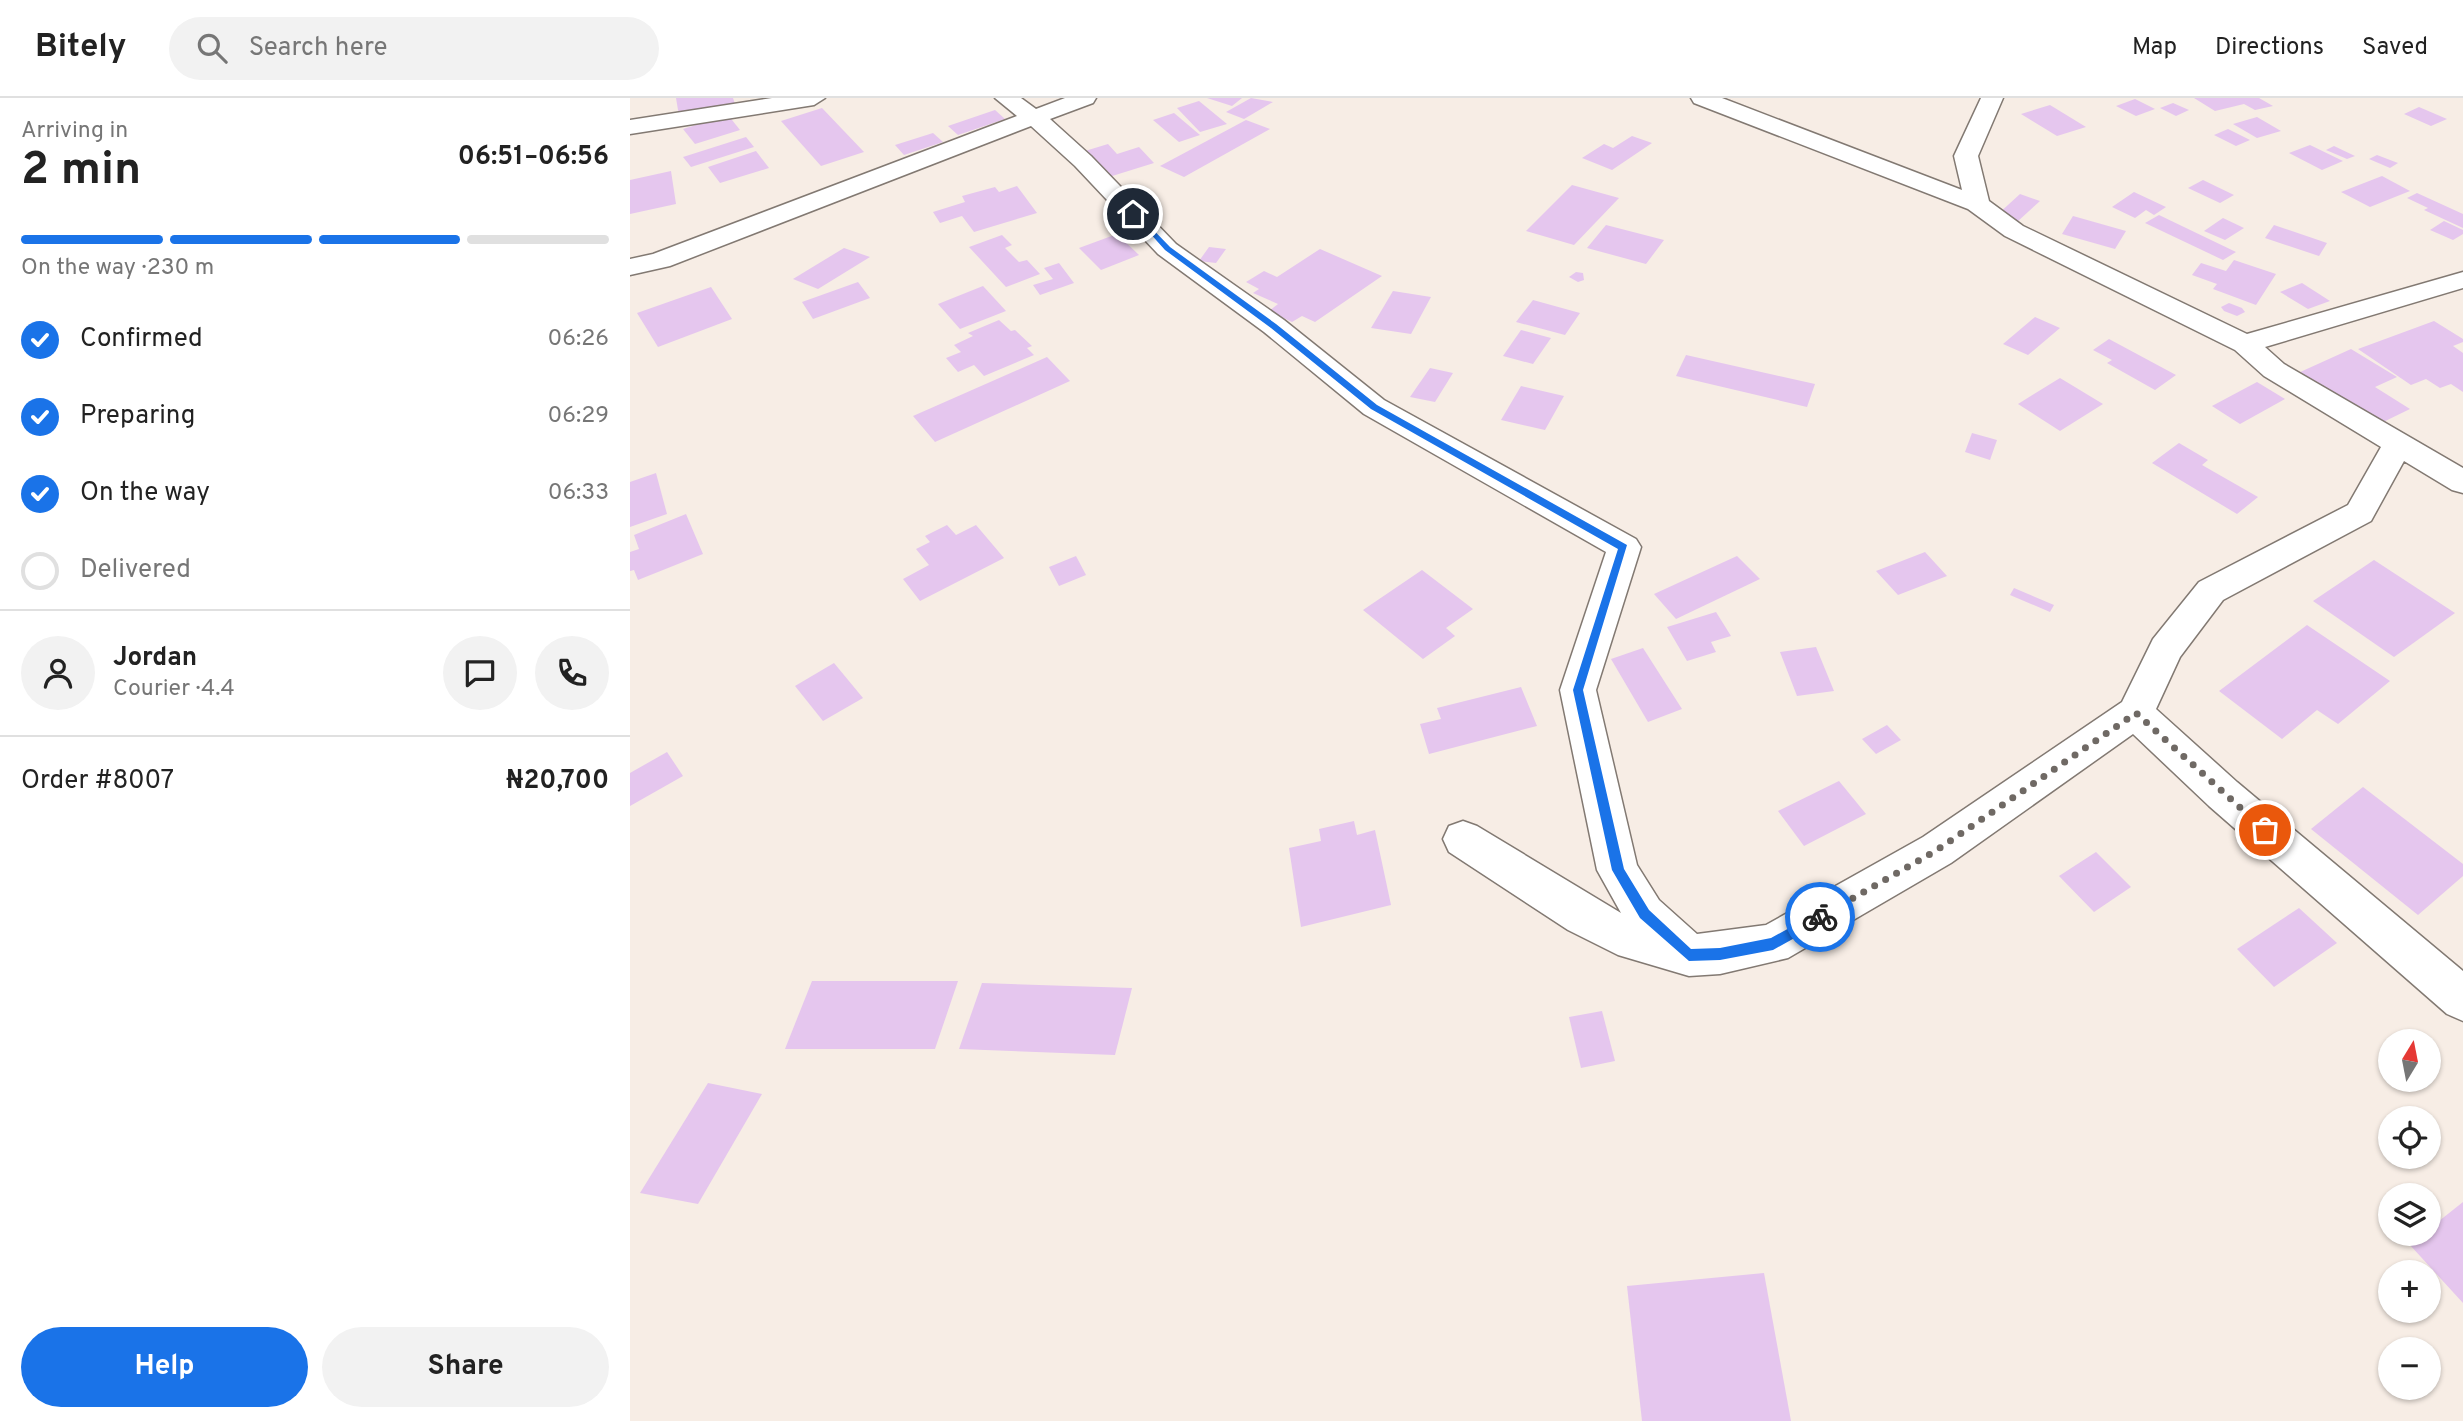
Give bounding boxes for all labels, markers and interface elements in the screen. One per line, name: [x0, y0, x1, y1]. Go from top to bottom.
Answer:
search box: [169, 17, 659, 80]
text: Bitely: [35, 27, 127, 69]
icon: search: [193, 29, 231, 67]
text: Search here: [249, 32, 388, 65]
text: Map: [2132, 33, 2177, 63]
text: Directions: [2215, 33, 2324, 63]
text: Saved: [2362, 33, 2428, 63]
text: Arriving in: [21, 117, 128, 146]
text: 06:51–06:56: [458, 141, 609, 174]
text: 2 min: [21, 142, 141, 201]
pin: [1103, 184, 1163, 244]
icon: home: [1114, 195, 1152, 233]
text: On the way · 230 m: [21, 254, 214, 283]
icon: check: [21, 321, 59, 359]
text: Confirmed: [80, 323, 203, 356]
text: 06:26: [548, 325, 609, 354]
icon: check: [21, 398, 59, 436]
text: Preparing: [80, 400, 195, 433]
text: 06:29: [548, 402, 609, 431]
icon: check: [21, 475, 59, 513]
text: On the way: [80, 477, 210, 510]
text: 06:33: [548, 479, 609, 508]
text: Delivered: [80, 554, 191, 587]
button: person: [21, 636, 95, 710]
button: chat: [443, 636, 517, 710]
button: phone: [535, 636, 609, 710]
text: Jordan: [113, 642, 197, 675]
text: Courier · 4.4: [113, 675, 235, 704]
text: Order #8007: [21, 765, 174, 798]
text: ₦20,700: [506, 765, 609, 798]
pin: [2235, 800, 2295, 860]
icon: bag: [2246, 811, 2284, 849]
courier: [1785, 882, 1855, 952]
icon: bike: [1801, 898, 1839, 936]
north arrow: [2378, 1029, 2441, 1092]
map controls: [2378, 1029, 2441, 1400]
button: locate: [2378, 1106, 2441, 1169]
button: layers: [2378, 1183, 2441, 1246]
button: +: [2378, 1260, 2441, 1323]
button: Help: [21, 1327, 308, 1407]
button: Share: [322, 1327, 609, 1407]
button: −: [2378, 1337, 2441, 1400]

